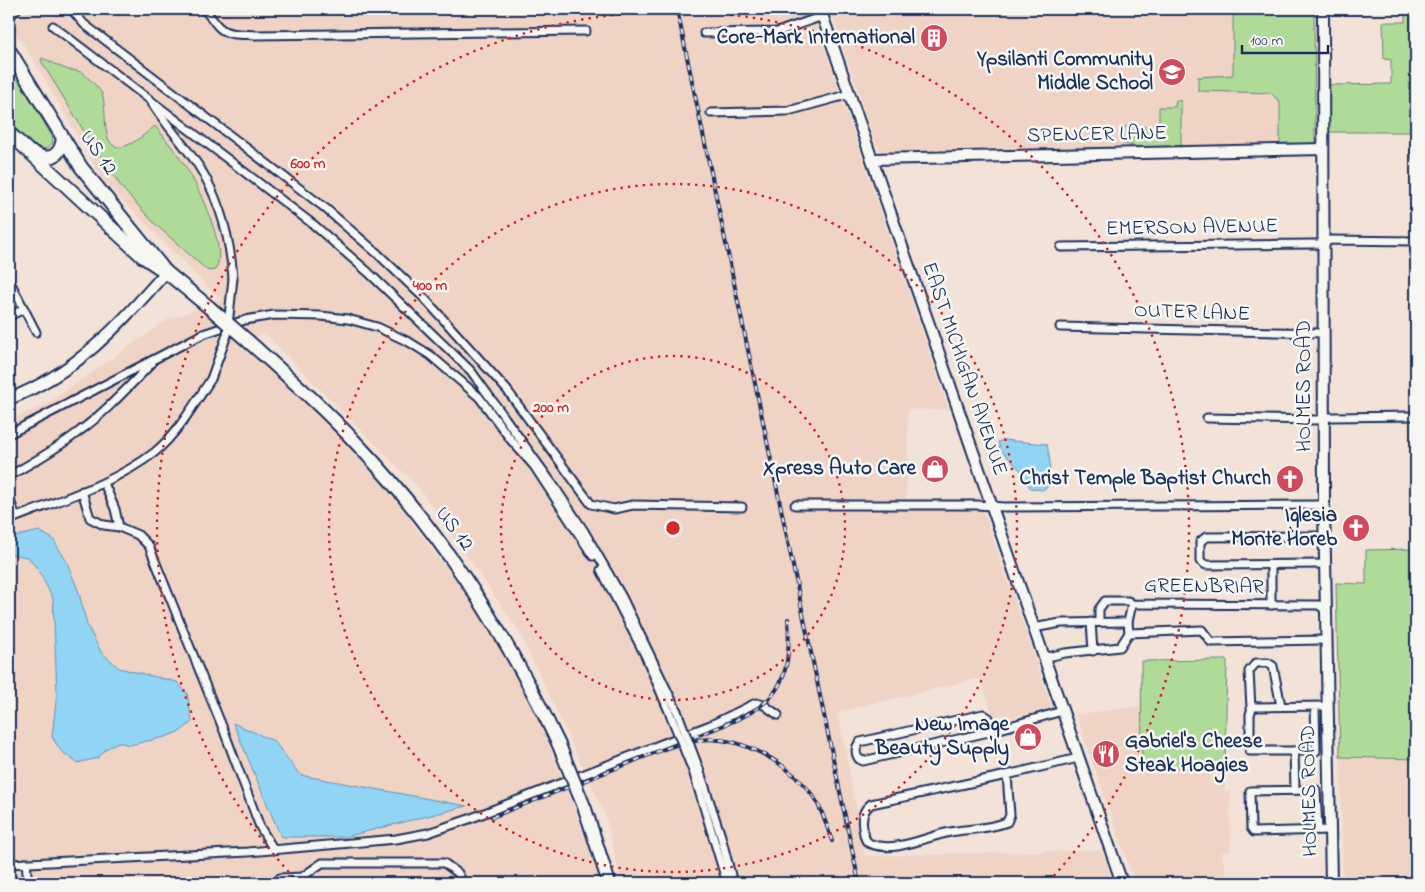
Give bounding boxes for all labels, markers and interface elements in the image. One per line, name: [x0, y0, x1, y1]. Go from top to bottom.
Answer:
scale bar: [1242, 22, 1329, 54]
place label: Core-Mark International: [717, 23, 915, 53]
building icon: Core-Mark International: [919, 23, 949, 53]
text: 100 m: [1250, 30, 1283, 52]
place label: Ypsilanti Community Middle School: [976, 45, 1153, 99]
school or university icon: Ypsilanti Community Middle School: [1157, 57, 1187, 87]
street label: SPENCER LANE: [1027, 119, 1167, 151]
street label: US 12: [72, 124, 124, 182]
text: 600 m: [290, 153, 326, 175]
street label: EMERSON AVENUE: [1106, 211, 1278, 245]
street label: EAST MICHIGAN AVENUE: [913, 258, 1015, 480]
text: 400 m: [412, 275, 448, 297]
street label: OUTER LANE: [1133, 296, 1251, 330]
street label: HOLMES ROAD: [1290, 320, 1320, 452]
text: 200 m: [532, 397, 569, 419]
place label: Xpress Auto Care: [763, 454, 917, 484]
shop icon: Xpress Auto Care: [920, 454, 950, 484]
place label: Christ Temple Baptist Church: [1020, 464, 1271, 494]
church icon: Christ Temple Baptist Church: [1275, 464, 1305, 494]
street label: US 12: [427, 500, 481, 558]
place label: Iglesia Monte Horeb: [1231, 501, 1338, 555]
church icon: Iglesia Monte Horeb: [1341, 513, 1371, 543]
centre of rings: [664, 519, 682, 537]
street label: GREENBRIAR: [1144, 571, 1264, 603]
place label: New Image Beauty Supply: [874, 710, 1010, 766]
shop icon: New Image Beauty Supply: [1013, 722, 1043, 752]
street label: HOLMES ROAD: [1294, 725, 1326, 857]
place label: Gabriel's Cheese Steak Hoagies: [1125, 727, 1263, 783]
restaurant icon: Gabriel's Cheese Steak Hoagies: [1091, 739, 1121, 769]

